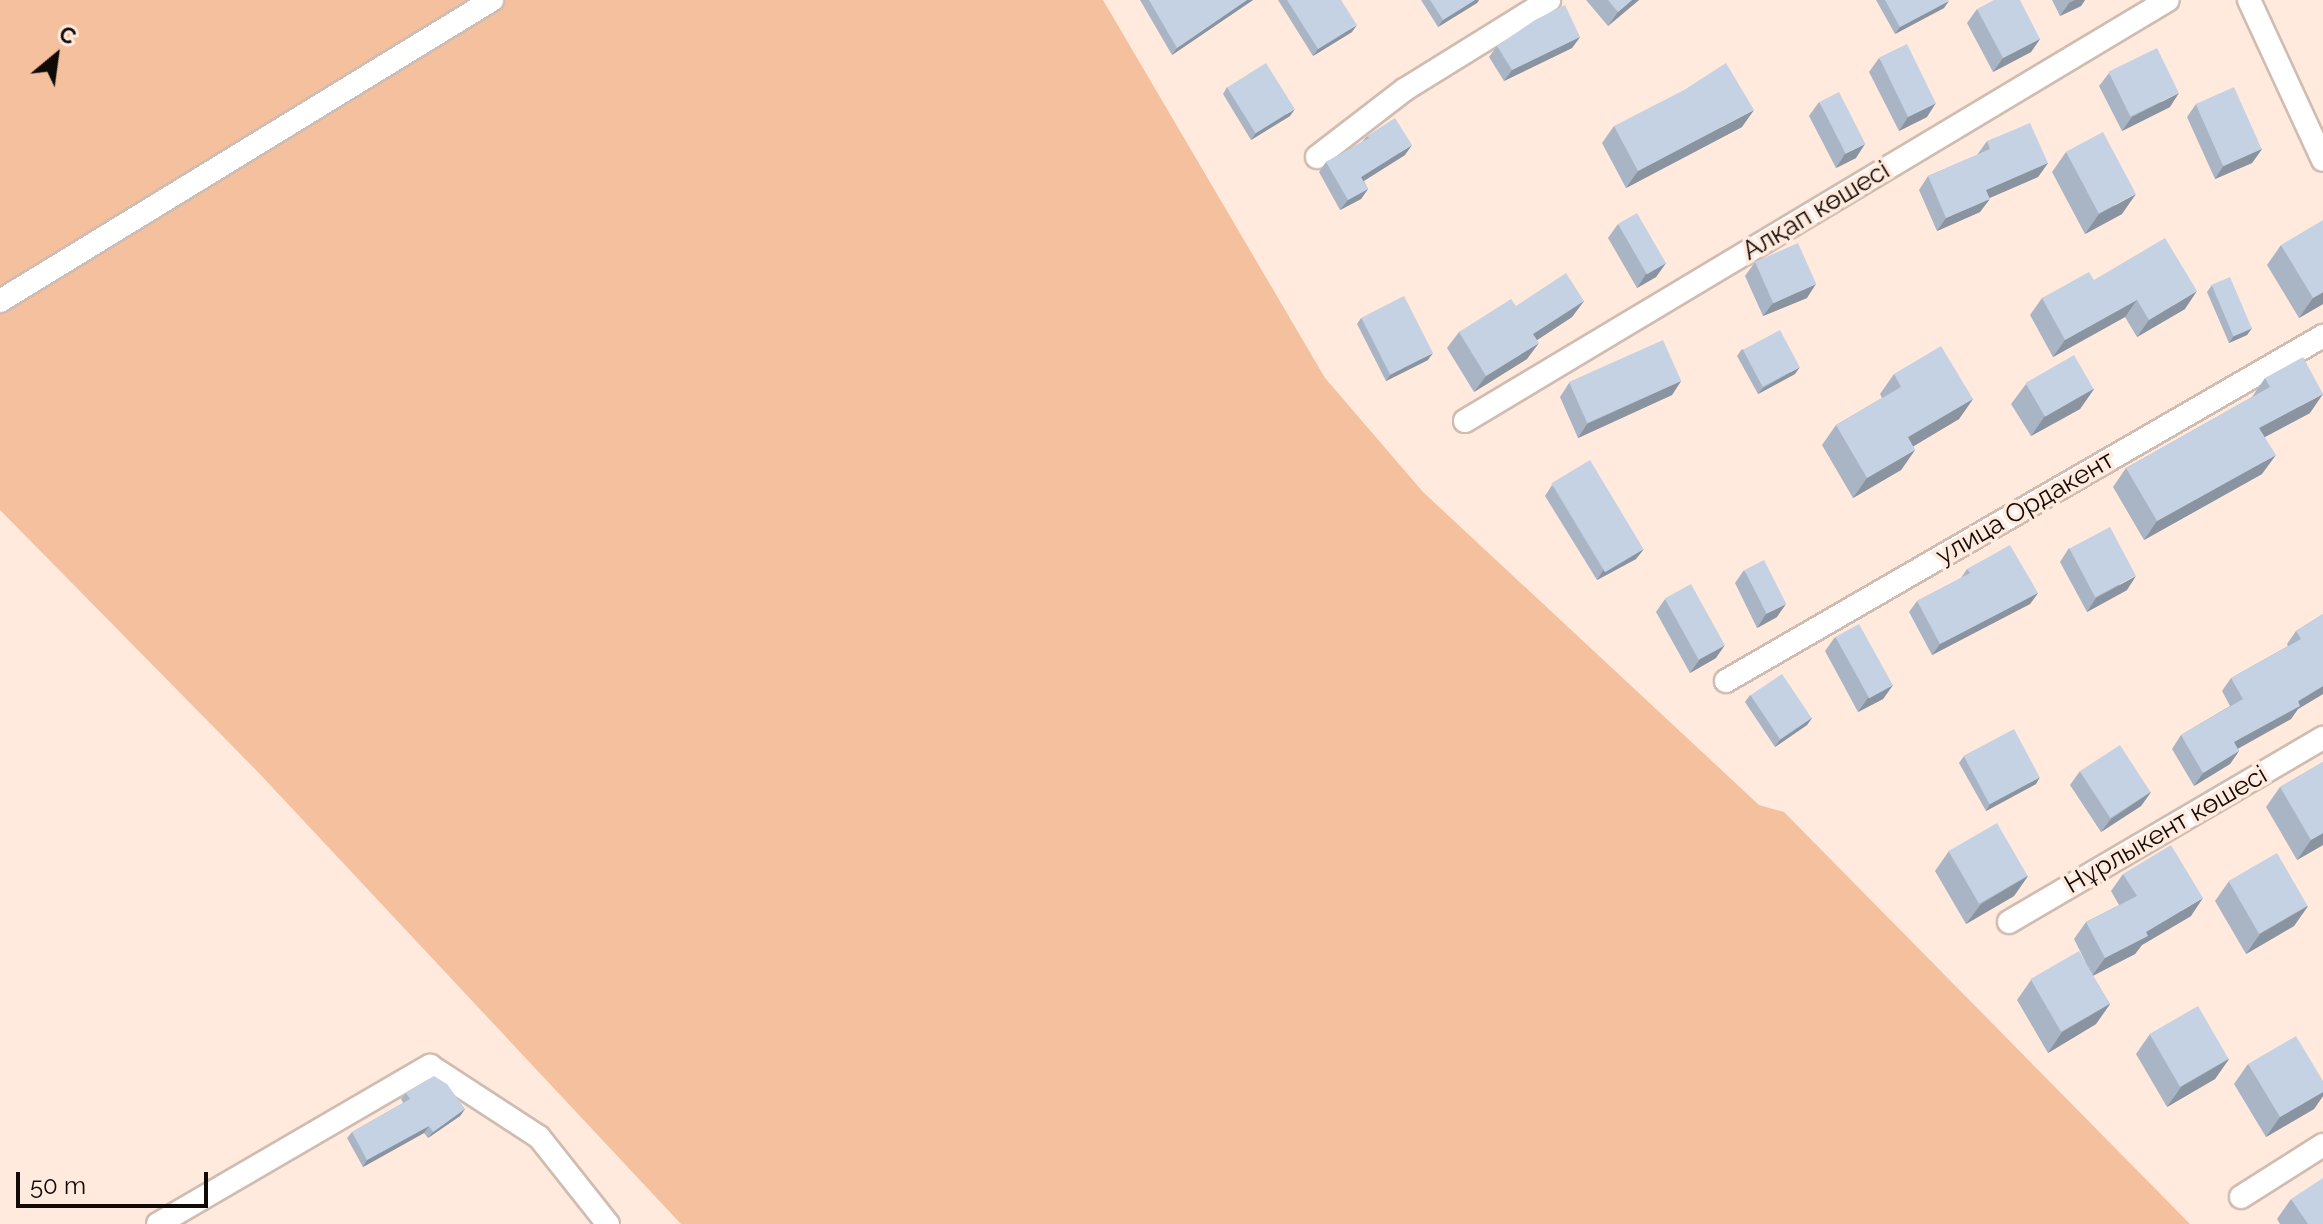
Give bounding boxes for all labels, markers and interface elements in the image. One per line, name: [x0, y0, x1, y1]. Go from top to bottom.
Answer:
north arrow: [16, 16, 96, 96]
text: С: [55, 20, 81, 50]
street label: Алқап көшесі: [1737, 155, 1895, 267]
street label: улица Ордакент: [1930, 444, 2120, 572]
street label: Нұрлыкент көшесі: [2059, 759, 2273, 901]
scale bar: [20, 1156, 212, 1206]
text: 50 m: [30, 1171, 86, 1200]

